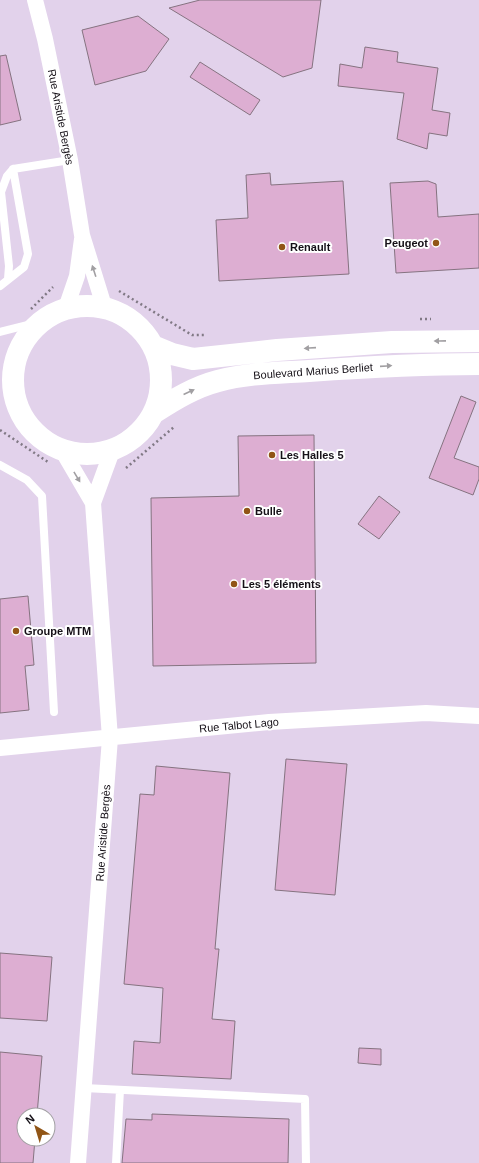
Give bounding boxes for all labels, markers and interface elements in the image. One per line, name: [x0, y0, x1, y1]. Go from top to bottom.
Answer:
street label: Rue Aristide Bergès: [46, 68, 76, 166]
place label: Peugeot: [385, 237, 428, 249]
marker: Peugeot: [431, 238, 441, 248]
place label: Renault: [290, 241, 331, 253]
marker: Renault: [277, 242, 287, 252]
one-way arrow: [91, 264, 97, 276]
one-way arrow: [433, 338, 446, 344]
one-way arrow: [304, 344, 316, 351]
street label: Boulevard Marius Berliet: [253, 361, 373, 381]
one-way arrow: [380, 362, 392, 369]
one-way arrow: [183, 389, 195, 395]
place label: Les Halles 5: [280, 449, 344, 461]
marker: Les Halles 5: [267, 450, 277, 460]
one-way arrow: [73, 471, 80, 483]
place label: Bulle: [255, 505, 282, 517]
marker: Bulle: [242, 506, 252, 516]
place label: Les 5 éléments: [242, 578, 321, 590]
marker: Les 5 éléments: [229, 579, 239, 589]
place label: Groupe MTM: [24, 625, 91, 637]
marker: Groupe MTM: [11, 626, 21, 636]
street label: Rue Talbot Lago: [199, 716, 279, 734]
street label: Rue Aristide Bergès: [94, 784, 112, 882]
north arrow: [16, 1107, 56, 1147]
text: N: [23, 1112, 37, 1126]

